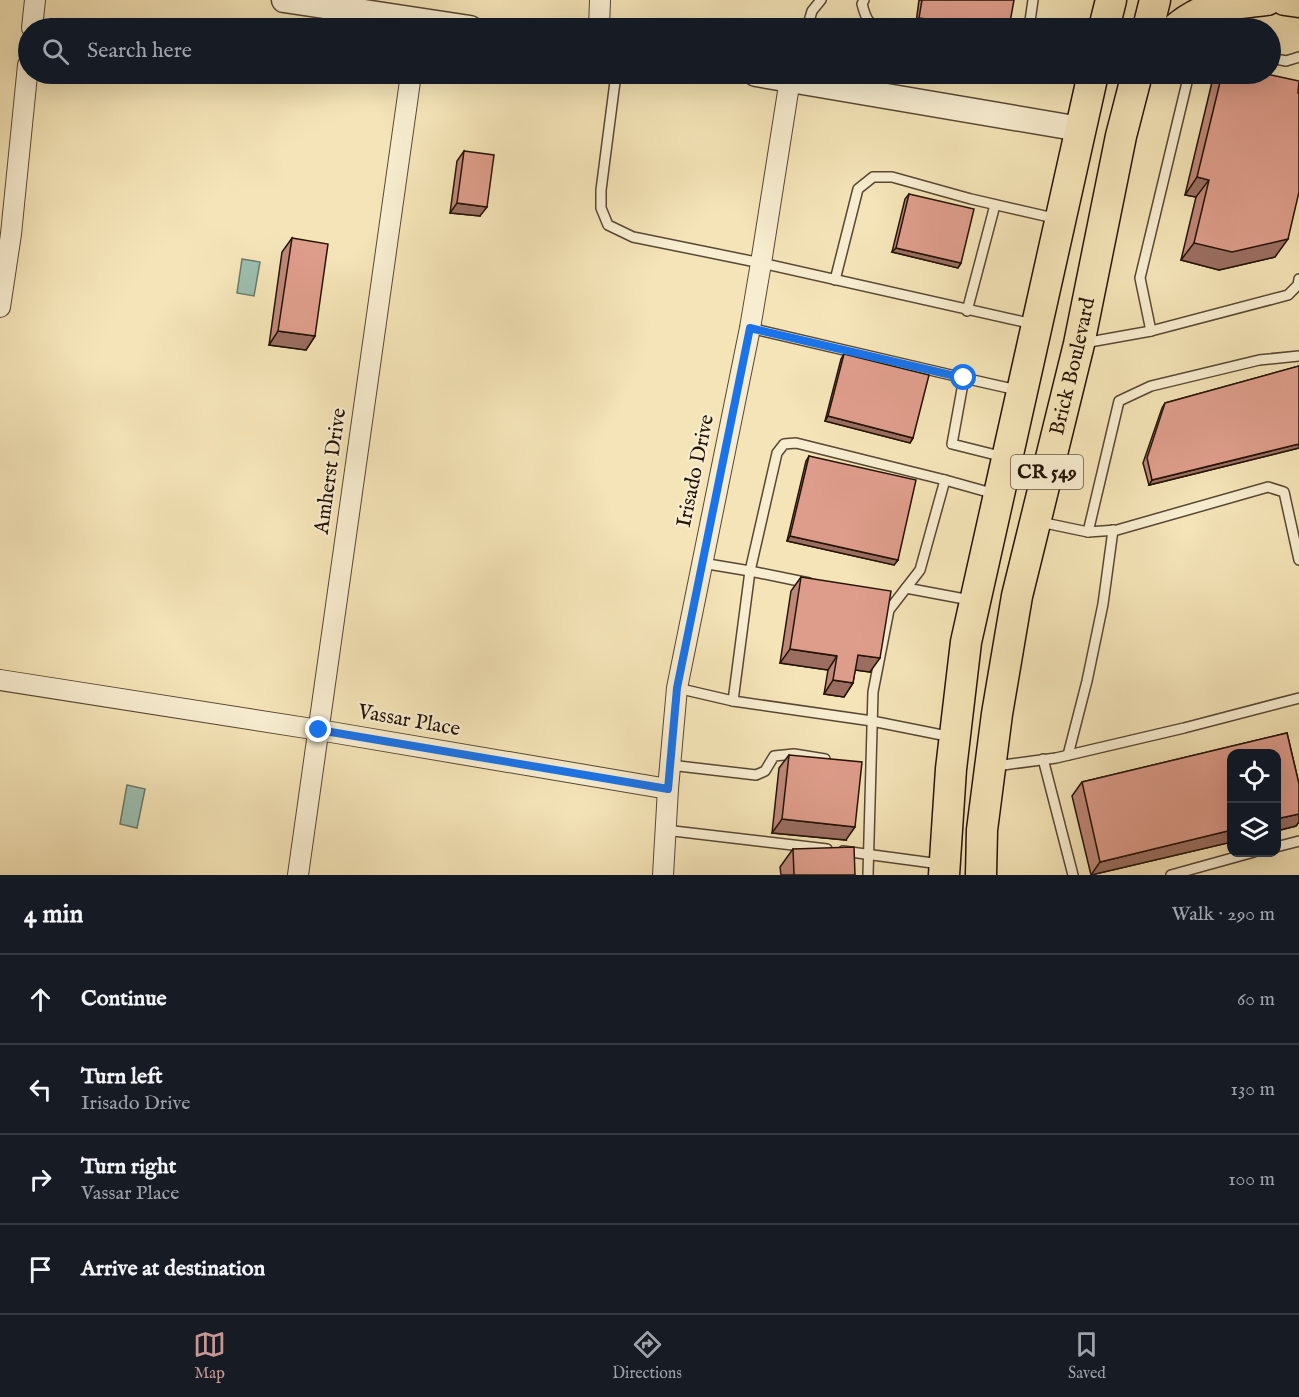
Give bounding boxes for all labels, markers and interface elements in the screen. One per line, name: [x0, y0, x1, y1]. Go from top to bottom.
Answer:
search box: [18, 18, 1281, 84]
icon: search: [39, 35, 72, 68]
text: Search here: [87, 37, 192, 65]
street label: Brick Boulevard: [1044, 294, 1102, 438]
route start: [950, 364, 976, 390]
street label: Amherst Drive: [309, 406, 353, 537]
street label: Irisado Drive: [671, 412, 721, 530]
road number: CR 549: [1011, 455, 1083, 489]
street label: Vassar Place: [355, 699, 463, 743]
route end: [305, 716, 331, 742]
map controls: [1227, 749, 1281, 857]
button: locate: [1227, 749, 1281, 803]
button: layers: [1227, 803, 1281, 857]
text: 4 min: [24, 898, 83, 931]
text: Walk · 290 m: [1171, 902, 1275, 927]
icon: ahead: [24, 983, 57, 1016]
text: Continue: [81, 985, 167, 1013]
text: 60 m: [1237, 987, 1275, 1012]
text: Turn left: [81, 1063, 163, 1091]
icon: left: [24, 1073, 57, 1106]
text: 130 m: [1230, 1077, 1275, 1102]
text: Irisado Drive: [81, 1091, 190, 1116]
text: Turn right: [81, 1153, 176, 1181]
icon: right: [24, 1163, 57, 1196]
text: 100 m: [1228, 1167, 1275, 1192]
text: Vassar Place: [81, 1181, 179, 1206]
icon: arrive: [24, 1253, 57, 1286]
text: Arrive at destination: [81, 1255, 265, 1283]
tab: Map: [193, 1328, 226, 1384]
tab: Directions: [612, 1328, 682, 1384]
tab: Saved: [1068, 1328, 1106, 1384]

